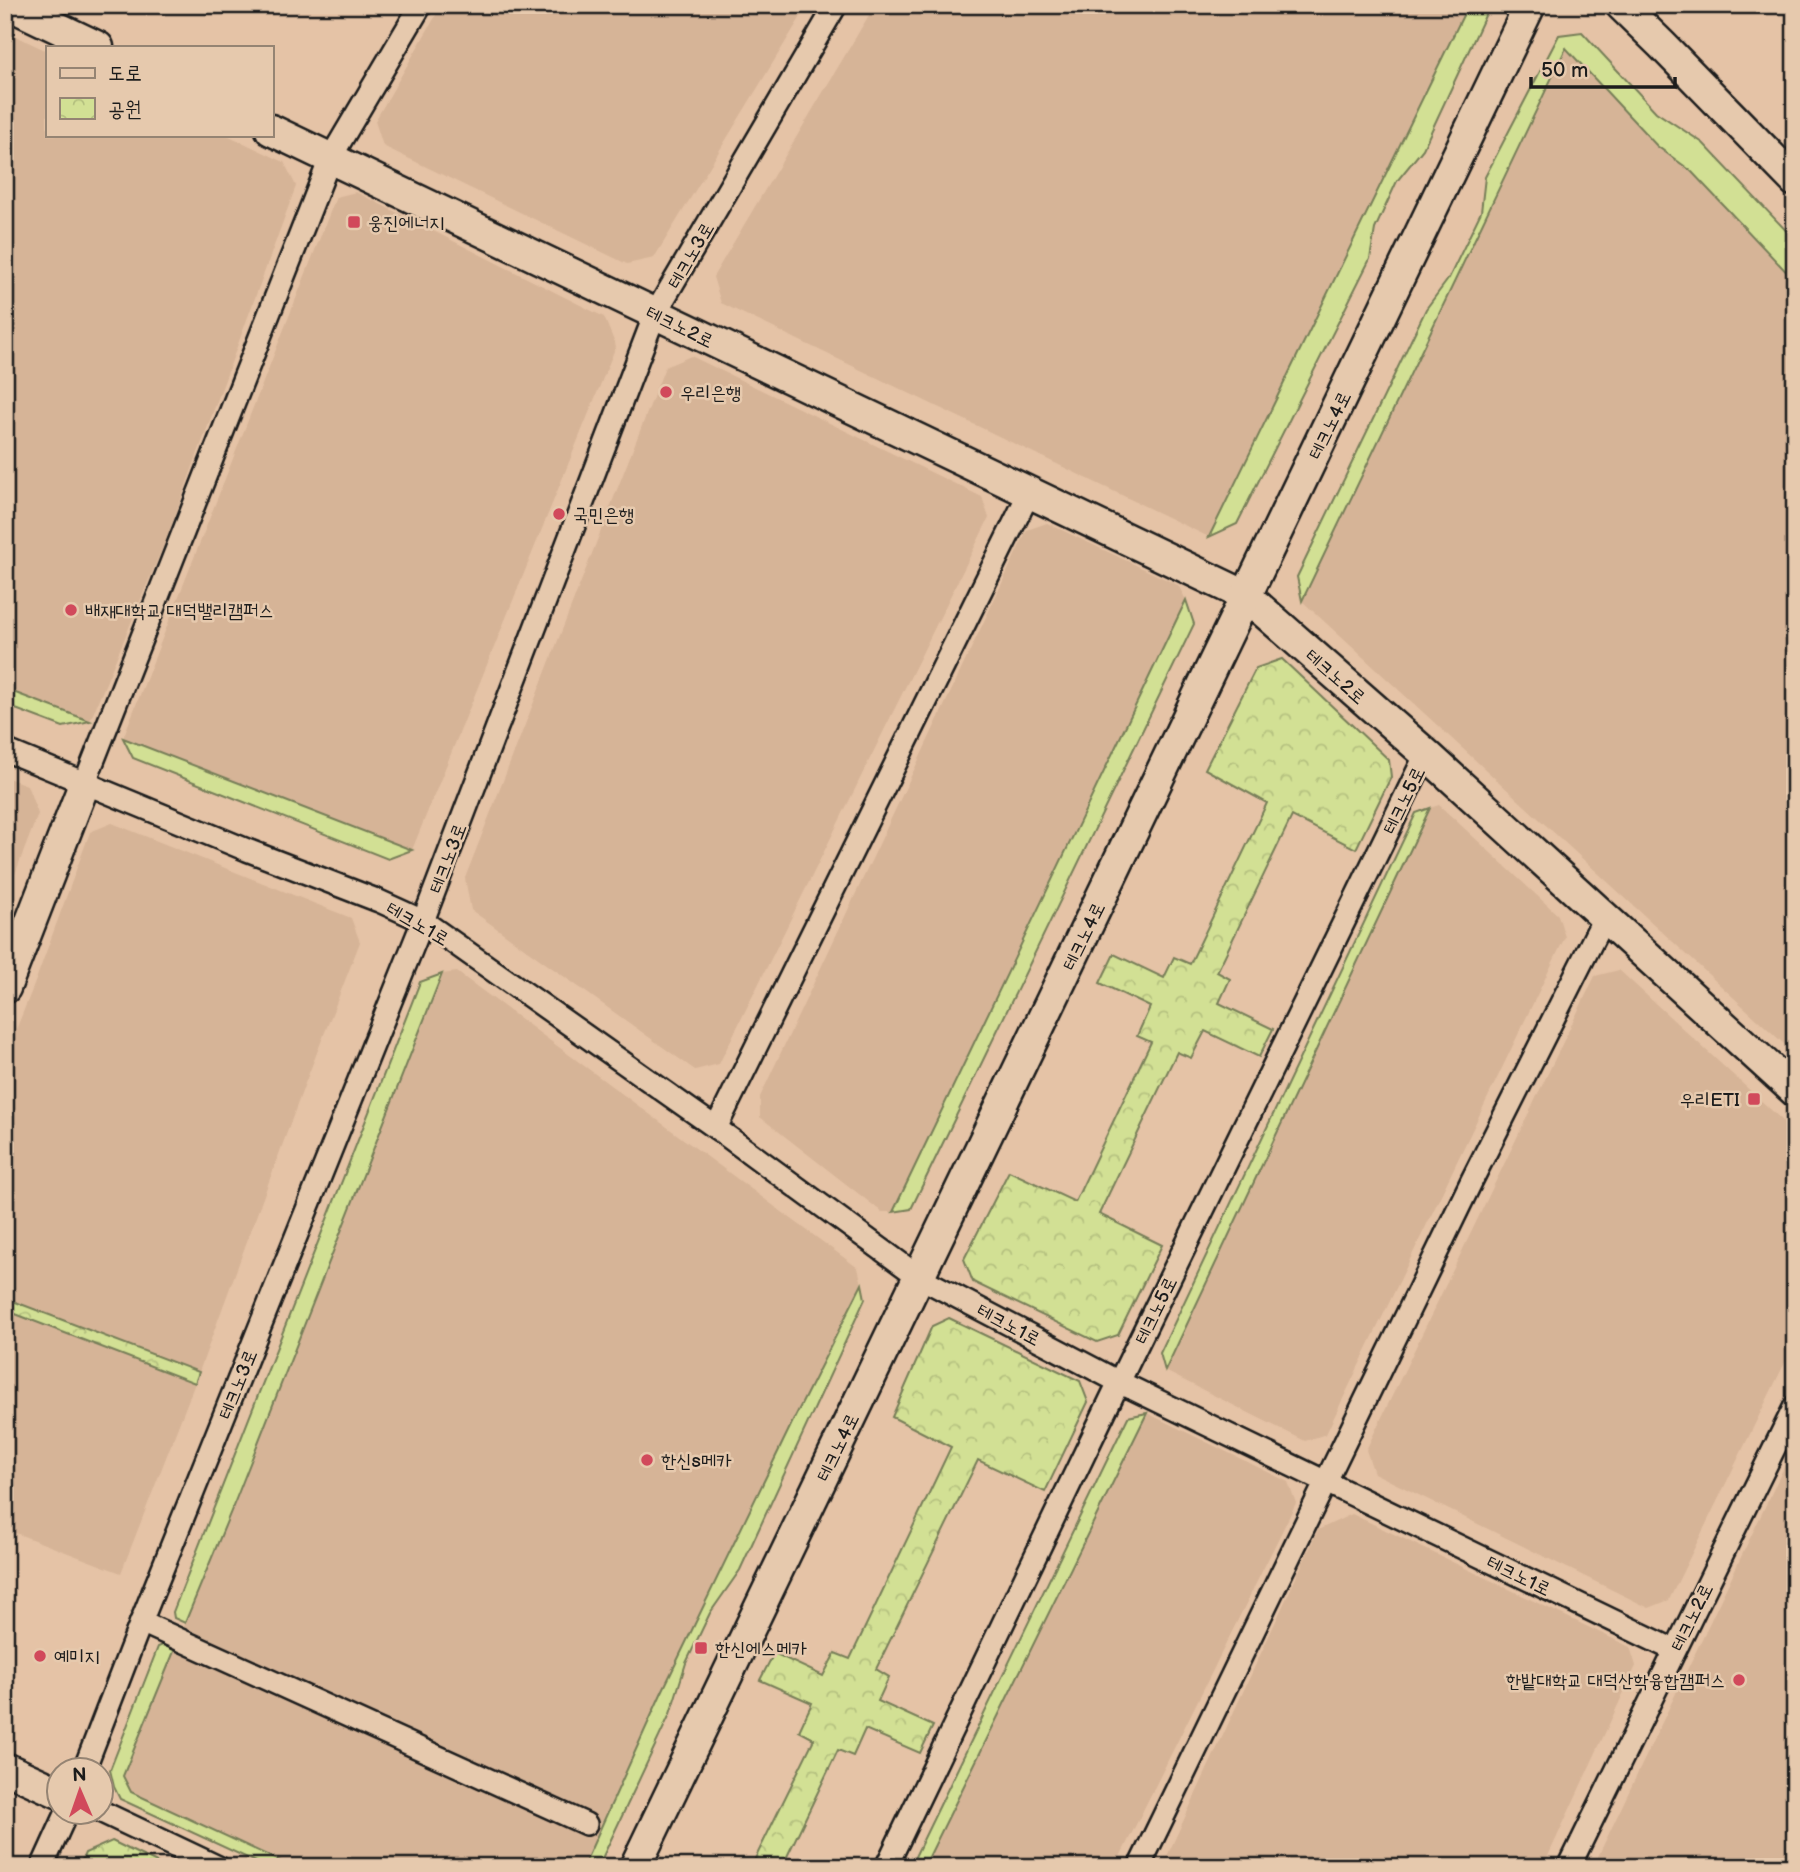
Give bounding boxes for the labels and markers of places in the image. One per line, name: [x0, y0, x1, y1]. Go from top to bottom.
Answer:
place label: 웅진에너지: [368, 212, 444, 235]
marker: 웅진에너지: [346, 214, 362, 230]
place label: 우리은행: [680, 382, 741, 405]
marker: 우리은행: [658, 384, 674, 400]
place label: 국민은행: [573, 504, 634, 527]
marker: 국민은행: [551, 506, 567, 522]
place label: 배재대학교 대덕밸리캠퍼스: [85, 600, 274, 623]
marker: 배재대학교 대덕밸리캠퍼스: [63, 602, 79, 618]
place label: 우리ETI: [1680, 1089, 1740, 1112]
marker: 우리ETI: [1746, 1091, 1762, 1107]
place label: 한신s메카: [661, 1450, 732, 1473]
marker: 한신s메카: [639, 1452, 655, 1468]
place label: 한신에스메카: [715, 1638, 807, 1661]
marker: 한신에스메카: [693, 1640, 709, 1656]
place label: 예미지: [54, 1646, 100, 1669]
marker: 예미지: [32, 1648, 48, 1664]
place label: 한밭대학교 대덕산학융합캠퍼스: [1506, 1670, 1725, 1693]
marker: 한밭대학교 대덕산학융합캠퍼스: [1731, 1672, 1747, 1688]

